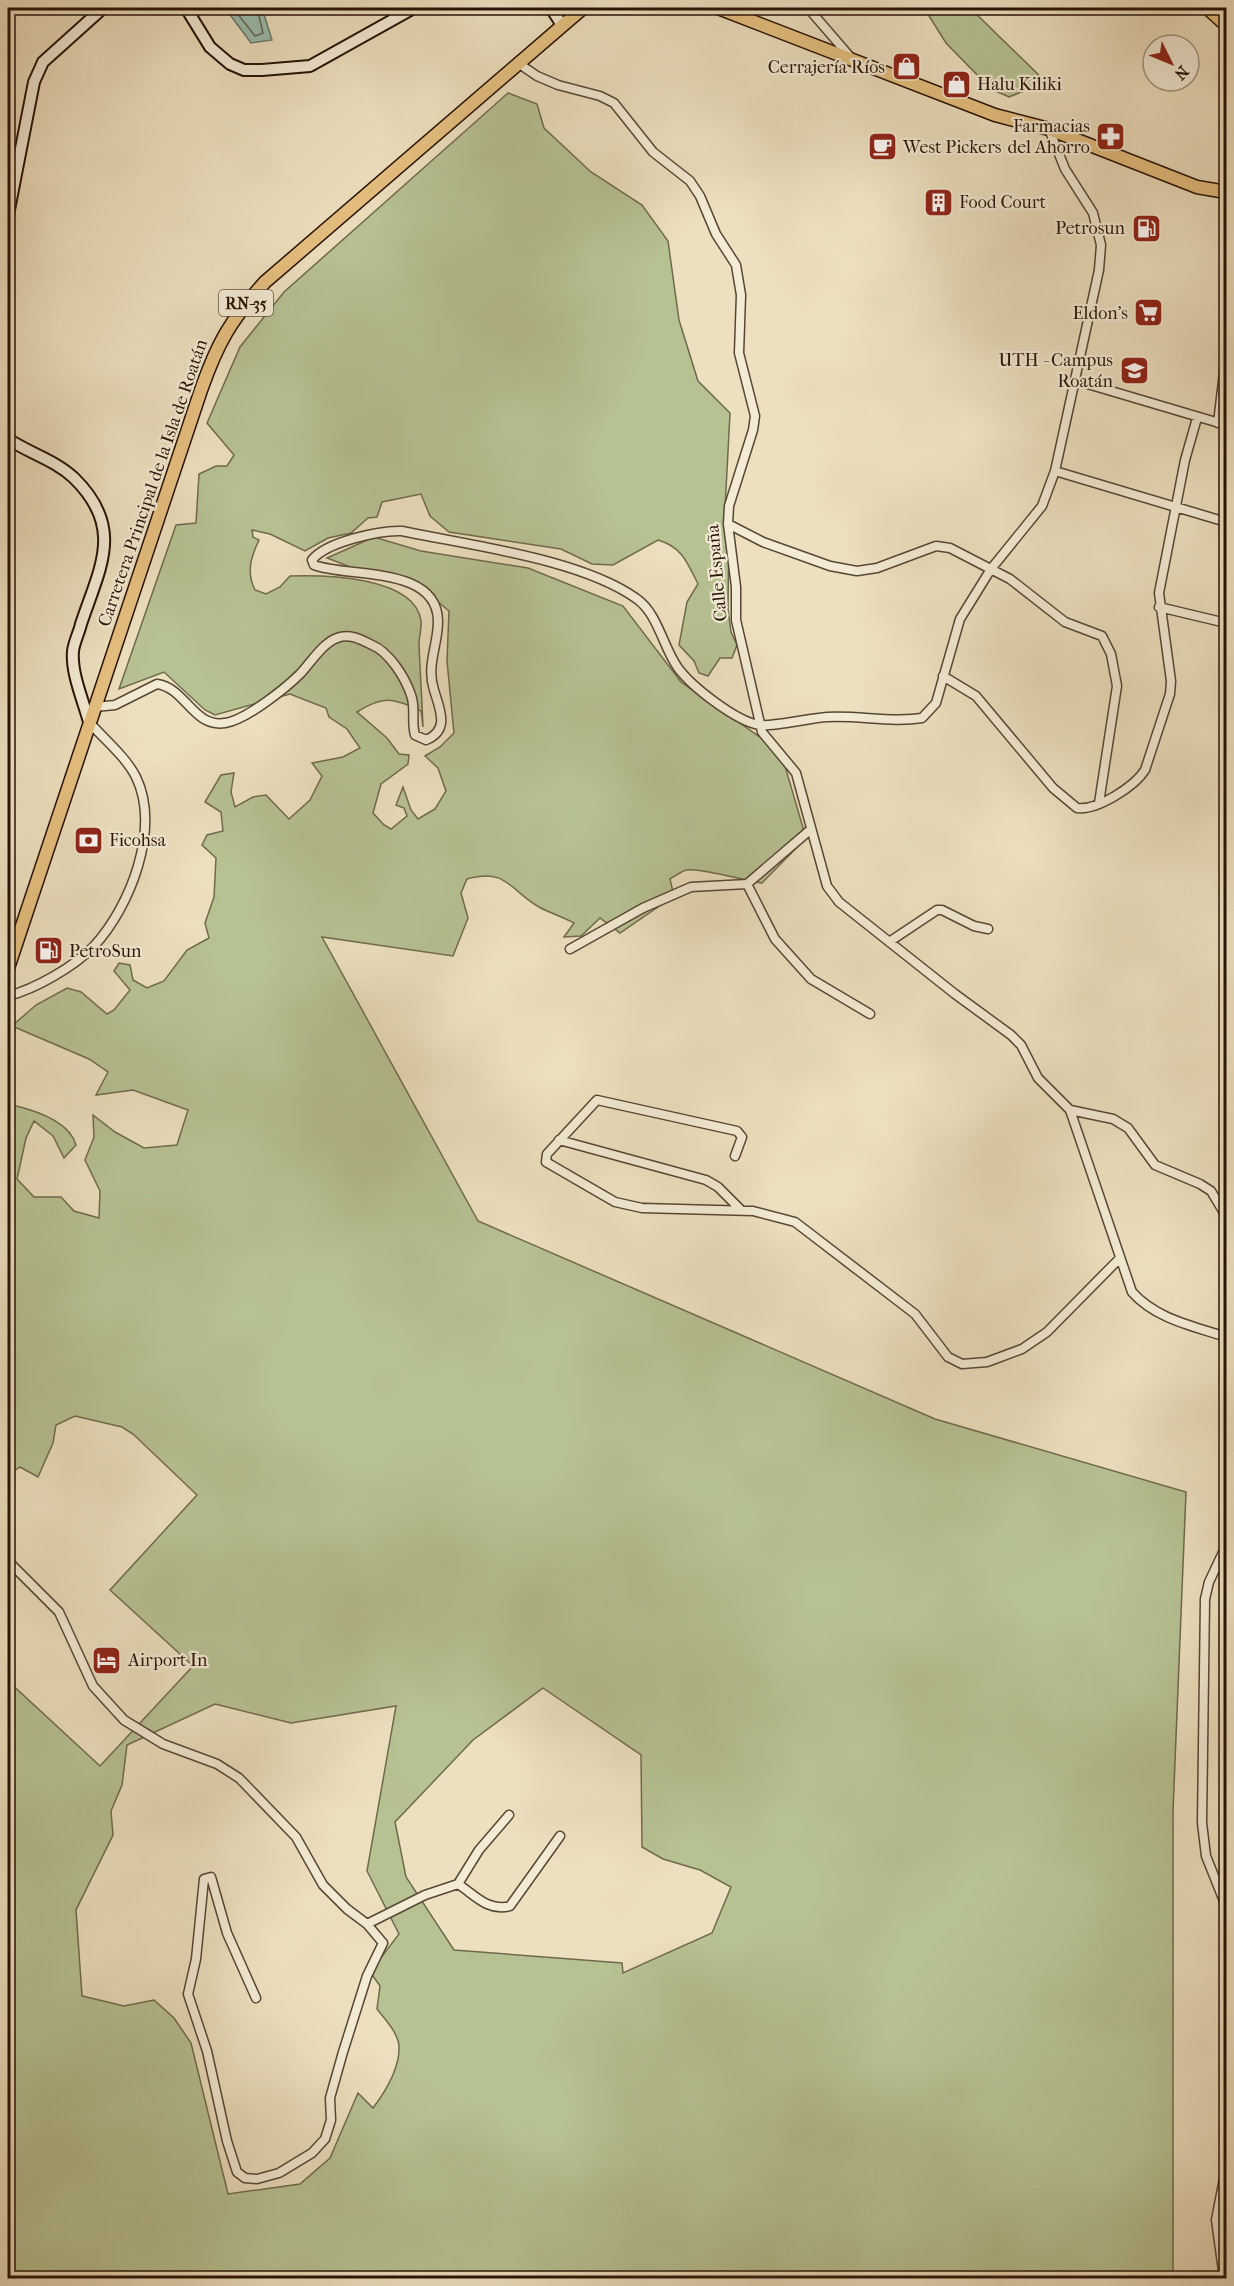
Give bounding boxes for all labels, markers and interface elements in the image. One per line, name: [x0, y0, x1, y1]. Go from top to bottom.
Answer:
north arrow: [1141, 33, 1201, 93]
shop icon: Cerrajería Ríos: [890, 51, 922, 83]
place label: Cerrajería Ríos: [768, 57, 885, 78]
text: N: [1170, 62, 1193, 84]
shop icon: Halu Kiliki: [940, 68, 972, 100]
place label: Halu Kiliki: [977, 74, 1062, 95]
place label: Farmacias del Ahorro: [1008, 116, 1090, 158]
pharmacy icon: Farmacias del Ahorro: [1095, 120, 1127, 152]
cafe icon: West Pickers: [866, 131, 898, 163]
place label: West Pickers: [902, 137, 1002, 158]
building icon: Food Court: [922, 186, 954, 218]
place label: Food Court: [959, 192, 1047, 213]
fuel station icon: Petrosun: [1130, 212, 1162, 244]
place label: Petrosun: [1055, 218, 1126, 239]
road number: RN-35: [219, 290, 273, 316]
supermarket icon: Eldon's: [1133, 297, 1165, 329]
place label: Eldon's: [1073, 303, 1128, 324]
street label: Carretera Principal de la Isla de Roatán: [94, 336, 212, 629]
place label: UTH - Campus Roatán: [999, 350, 1114, 392]
school or university icon: UTH - Campus Roatán: [1118, 354, 1150, 386]
street label: Calle España: [702, 523, 732, 622]
bank icon: Ficohsa: [72, 824, 104, 856]
place label: Ficohsa: [109, 830, 167, 851]
fuel station icon: PetroSun: [32, 935, 64, 967]
place label: PetroSun: [69, 941, 142, 962]
hotel icon: Airport In: [91, 1644, 123, 1676]
place label: Airport In: [127, 1650, 208, 1671]

